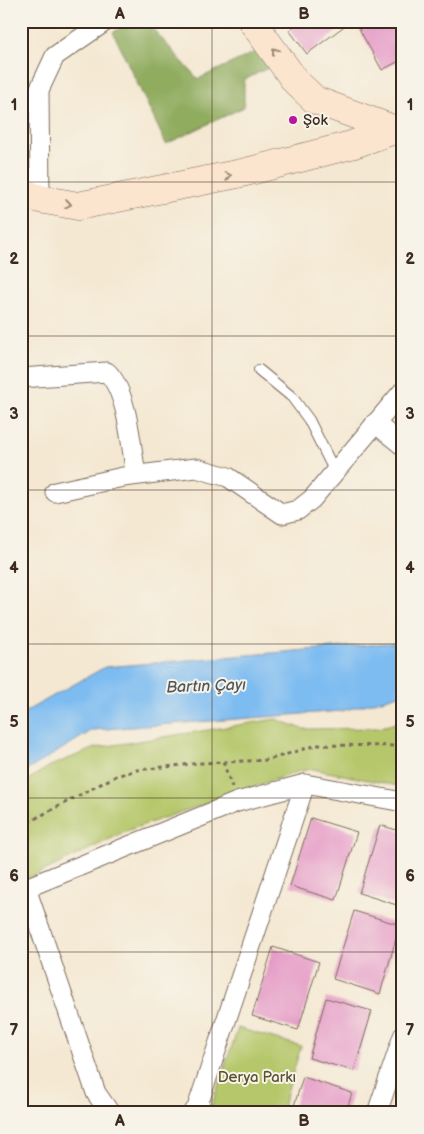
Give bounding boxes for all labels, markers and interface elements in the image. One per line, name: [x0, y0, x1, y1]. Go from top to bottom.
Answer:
text: A: [114, 5, 125, 24]
text: B: [298, 5, 310, 24]
one-way arrow: [272, 48, 280, 57]
text: 1: [11, 96, 17, 115]
text: 1: [407, 96, 413, 115]
place label: Şok: [303, 111, 329, 130]
marker: Şok: [287, 114, 299, 126]
one-way arrow: [223, 171, 232, 182]
one-way arrow: [64, 199, 73, 209]
text: 2: [9, 250, 19, 269]
text: 2: [405, 250, 415, 269]
text: 3: [9, 405, 19, 424]
text: 3: [405, 405, 415, 424]
text: 4: [9, 559, 19, 578]
text: 4: [405, 559, 415, 578]
water label: Bartın Çayı: [166, 676, 246, 697]
text: 5: [9, 713, 19, 732]
text: 5: [405, 713, 415, 732]
text: 6: [9, 867, 19, 886]
text: 6: [405, 867, 415, 886]
text: 7: [10, 1021, 19, 1040]
text: 7: [406, 1021, 415, 1040]
park label: Derya Parkı: [218, 1068, 296, 1087]
text: A: [114, 1112, 125, 1131]
text: B: [298, 1112, 310, 1131]

